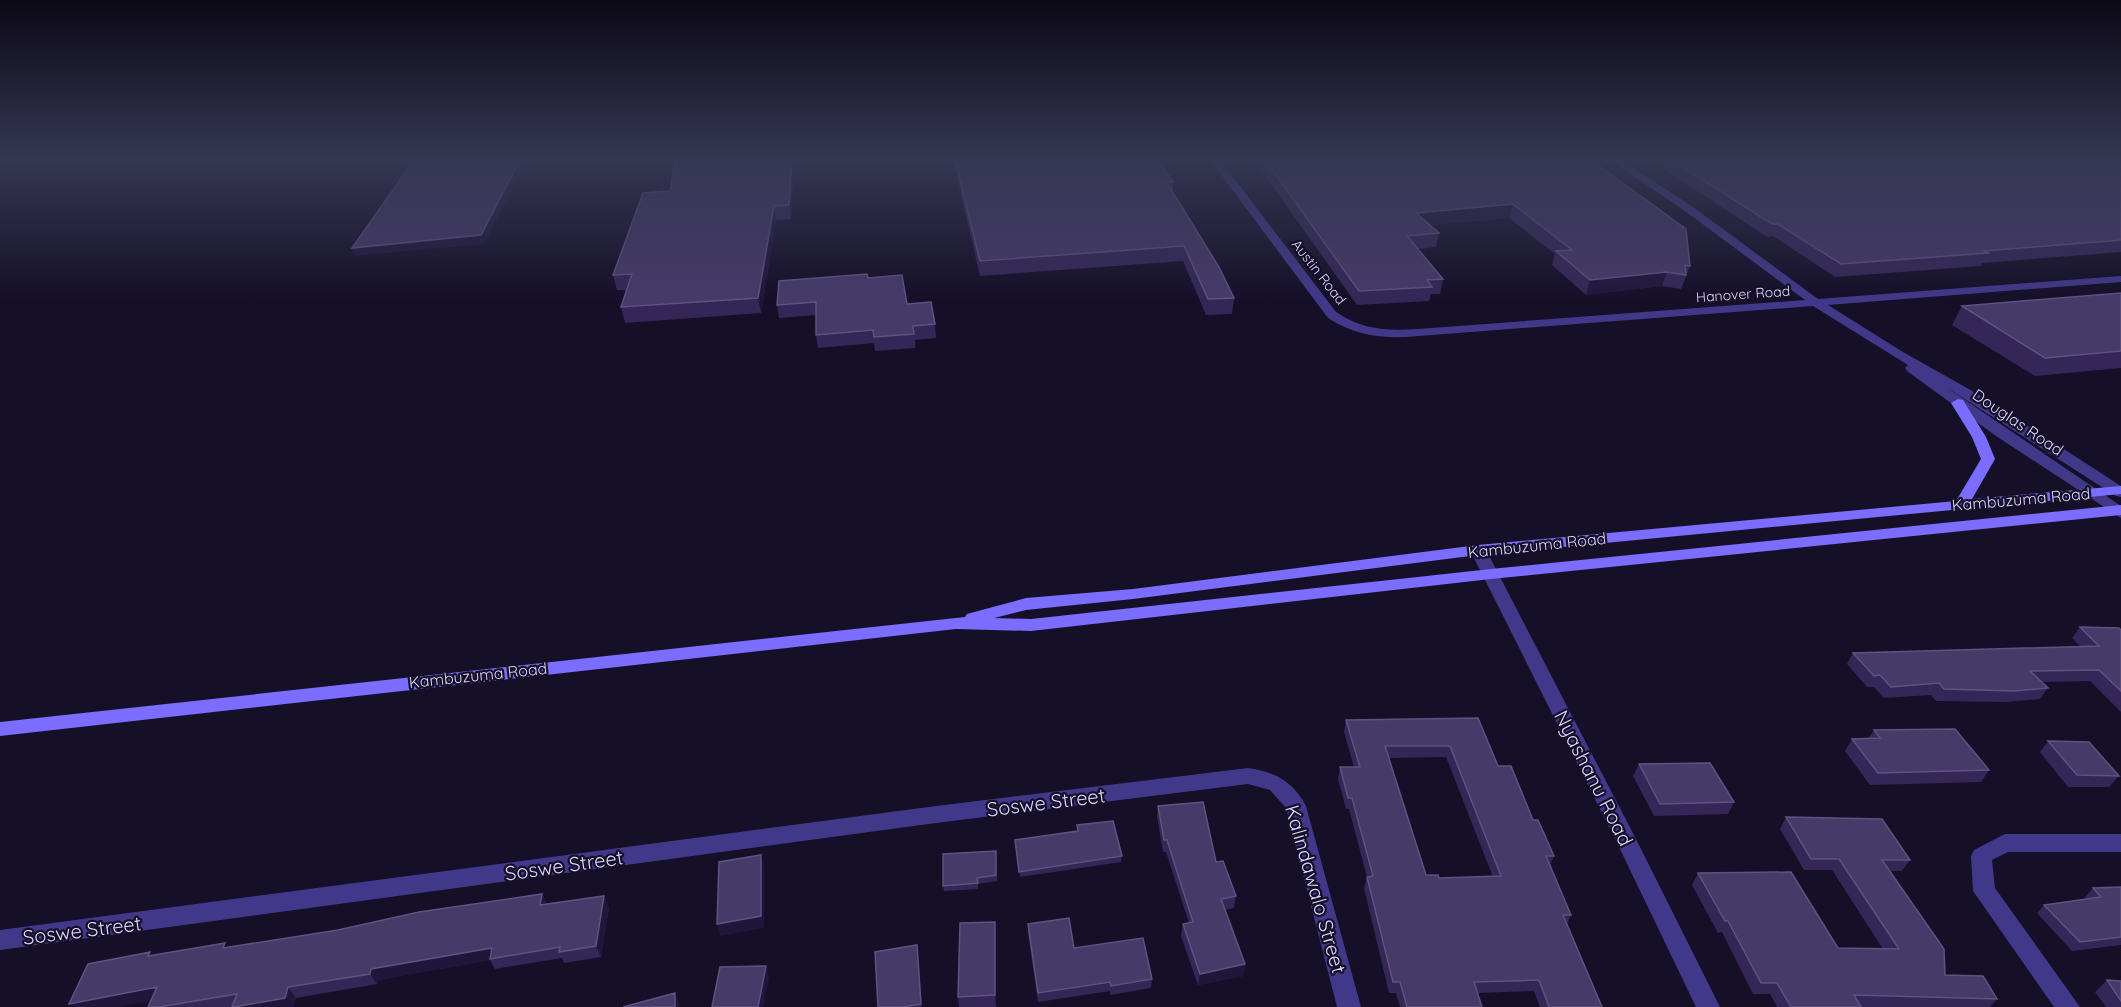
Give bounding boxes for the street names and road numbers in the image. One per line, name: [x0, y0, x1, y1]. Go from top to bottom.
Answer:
street label: Austin Road: [1288, 236, 1350, 308]
street label: Hanover Road: [1695, 282, 1791, 306]
street label: Douglas Road: [1969, 384, 2067, 460]
street label: Kambuzuma Road: [1951, 483, 2091, 515]
street label: Kambuzuma Road: [1467, 528, 1607, 562]
street label: Kambuzuma Road: [408, 658, 548, 692]
street label: Nyashanu Road: [1549, 706, 1639, 850]
street label: Soswe Street: [985, 782, 1107, 822]
street label: Kalindawalo Street: [1280, 802, 1352, 976]
street label: Soswe Street: [503, 844, 625, 886]
street label: Soswe Street: [21, 910, 143, 950]

